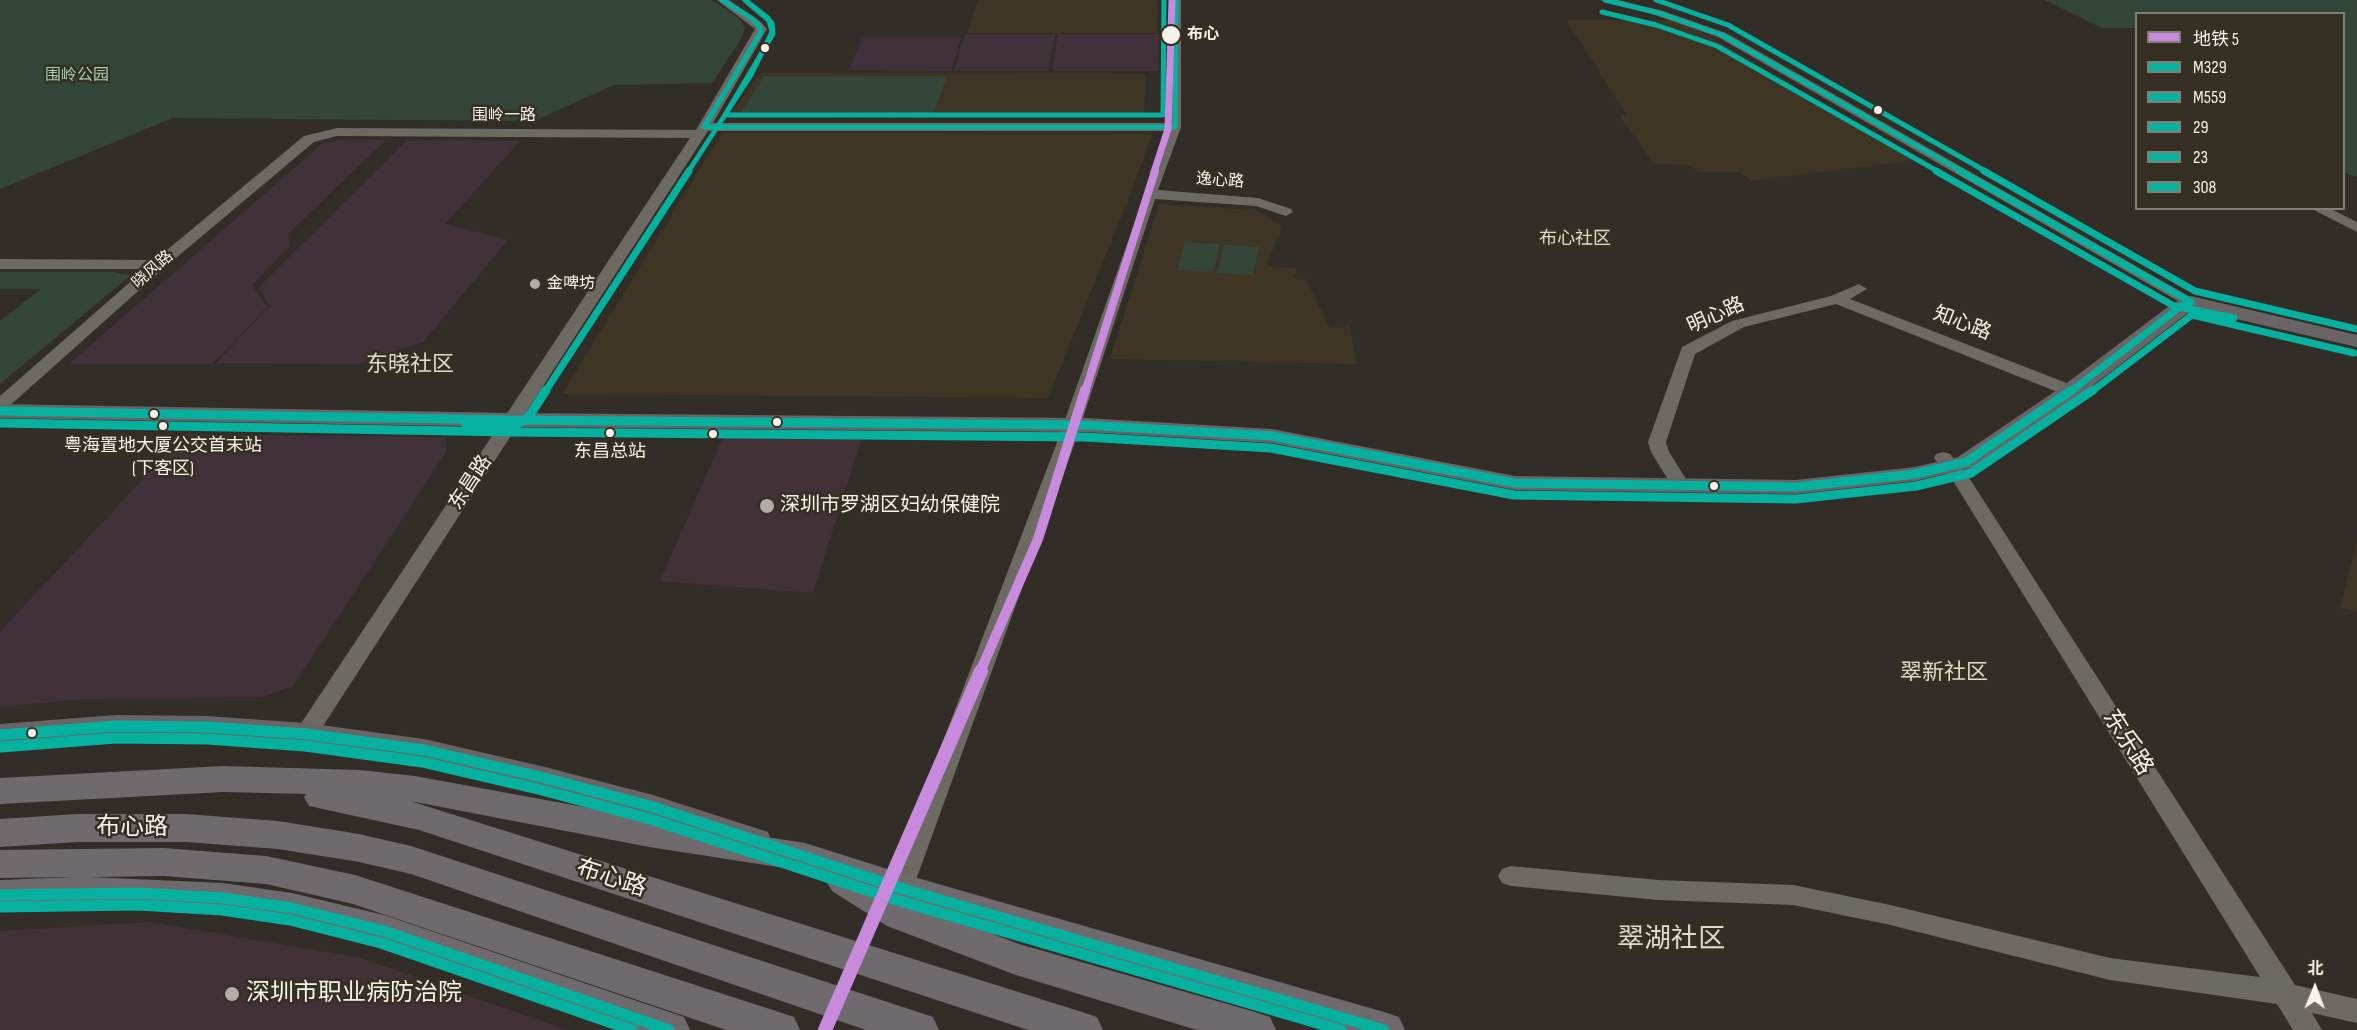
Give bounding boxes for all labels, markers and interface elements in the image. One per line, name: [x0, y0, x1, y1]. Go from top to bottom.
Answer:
legend: [2135, 12, 2345, 210]
marker: 布心: [1160, 24, 1182, 46]
place label: 布心: [1187, 25, 1219, 45]
text: 地铁 5: [2193, 29, 2239, 50]
unlabelled marker: [759, 42, 771, 54]
text: M329: [2193, 57, 2227, 78]
park label: 围岭公园: [45, 66, 109, 86]
text: M559: [2193, 87, 2226, 108]
unlabelled marker: [1872, 104, 1884, 116]
street label: 围岭一路: [472, 106, 536, 126]
text: 29: [2193, 117, 2208, 138]
text: 23: [2193, 147, 2208, 168]
street label: 逸心路: [1195, 170, 1245, 192]
text: 308: [2193, 177, 2216, 198]
district label: 布心社区: [1539, 228, 1611, 250]
street label: 晓风路: [129, 247, 177, 293]
place label: 金啤坊: [547, 274, 595, 294]
marker: 金啤坊: [528, 277, 542, 291]
street label: 明心路: [1684, 293, 1748, 339]
street label: 知心路: [1930, 302, 1994, 346]
district label: 东晓社区: [366, 352, 454, 378]
unlabelled marker: [148, 408, 160, 420]
unlabelled marker: [771, 416, 783, 428]
marker: 粤海置地大厦公交首末站 (下客区): [157, 420, 169, 432]
marker: 东昌总站: [604, 427, 616, 439]
unlabelled marker: [707, 428, 719, 440]
place label: 粤海置地大厦公交首末站 (下客区): [64, 435, 262, 478]
place label: 东昌总站: [574, 441, 646, 463]
street label: 东昌路: [445, 451, 497, 515]
unlabelled marker: [1708, 480, 1720, 492]
place label: 深圳市罗湖区妇幼保健院: [780, 494, 1000, 518]
marker: 深圳市罗湖区妇幼保健院: [758, 497, 776, 515]
district label: 翠新社区: [1900, 660, 1988, 686]
street label: 东乐路: [2096, 705, 2158, 781]
unlabelled marker: [26, 727, 38, 739]
street label: 布心路: [96, 814, 168, 842]
street label: 布心路: [572, 854, 650, 904]
district label: 翠湖社区: [1617, 924, 1725, 956]
north arrow: [2285, 958, 2345, 1018]
text: 北: [2307, 960, 2323, 979]
place label: 深圳市职业病防治院: [246, 980, 462, 1008]
marker: 深圳市职业病防治院: [223, 985, 241, 1003]

